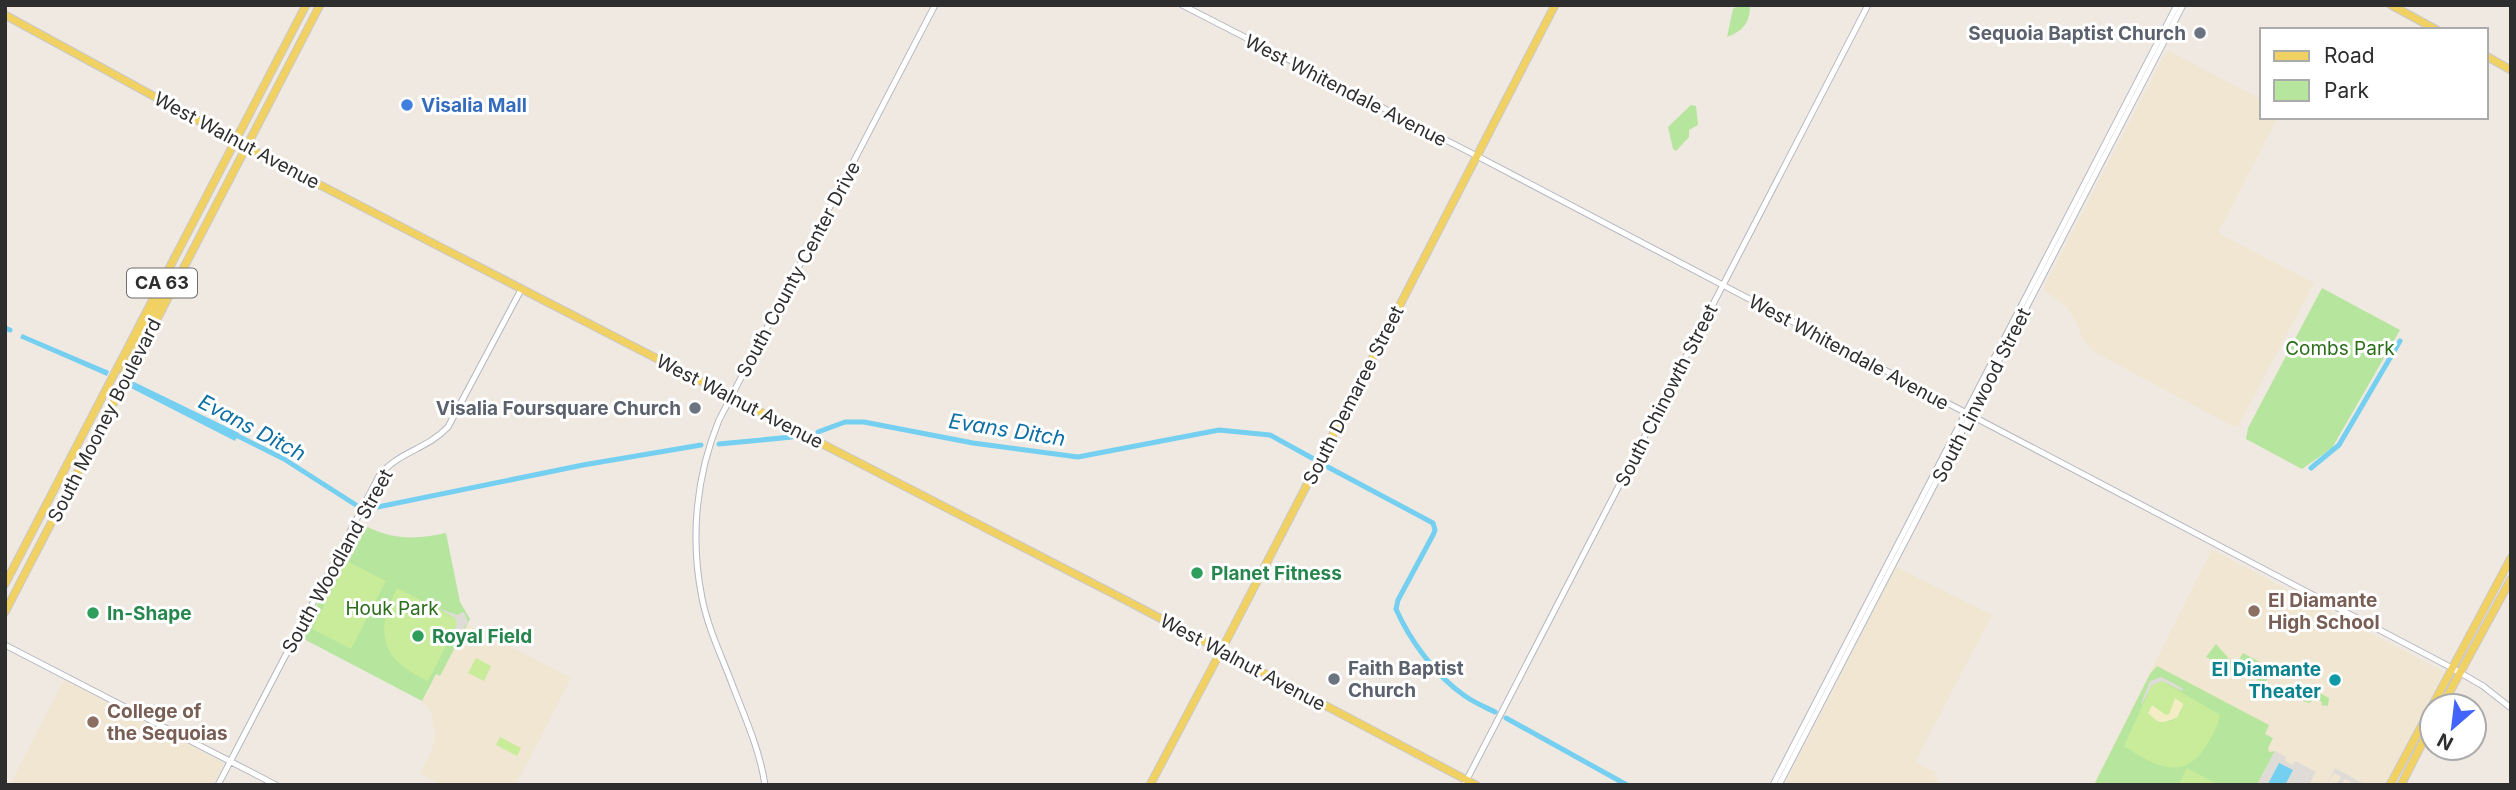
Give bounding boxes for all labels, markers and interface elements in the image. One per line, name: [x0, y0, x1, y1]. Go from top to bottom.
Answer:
place label: Sequoia Baptist Church: [1968, 22, 2186, 45]
marker: Sequoia Baptist Church: [2192, 25, 2208, 41]
legend: [2260, 28, 2488, 119]
street label: West Whitendale Avenue: [1241, 29, 1451, 151]
text: Road: [2324, 43, 2375, 68]
text: Park: [2324, 78, 2369, 103]
street label: West Walnut Avenue: [150, 87, 323, 194]
place label: Visalia Mall: [421, 94, 527, 117]
marker: Visalia Mall: [399, 97, 415, 113]
street label: South County Center Drive: [732, 157, 865, 381]
road number: CA 63: [127, 268, 197, 298]
street label: West Whitendale Avenue: [1745, 290, 1953, 415]
street label: South Chinowth Street: [1610, 300, 1722, 490]
street label: South Demaree Street: [1298, 302, 1409, 489]
street label: South Linwood Street: [1927, 304, 2035, 486]
street label: South Mooney Boulevard: [43, 314, 166, 526]
park label: Combs Park: [2285, 337, 2395, 360]
street label: West Walnut Avenue: [652, 349, 827, 454]
water label: Evans Ditch: [194, 389, 310, 466]
place label: Visalia Foursquare Church: [436, 397, 681, 420]
marker: Visalia Foursquare Church: [687, 400, 703, 416]
water label: Evans Ditch: [947, 408, 1067, 451]
street label: South Woodland Street: [277, 465, 398, 657]
place label: Planet Fitness: [1211, 562, 1342, 585]
marker: Planet Fitness: [1189, 565, 1205, 581]
place label: El Diamante High School: [2268, 589, 2380, 634]
park label: Houk Park: [345, 597, 439, 620]
place label: In-Shape: [107, 602, 192, 625]
marker: El Diamante High School: [2246, 603, 2262, 619]
marker: In-Shape: [85, 605, 101, 621]
street label: West Walnut Avenue: [1156, 609, 1329, 716]
place label: Royal Field: [432, 625, 532, 648]
marker: Royal Field: [410, 628, 426, 644]
place label: Faith Baptist Church: [1348, 657, 1464, 702]
place label: El Diamante Theater: [2212, 658, 2321, 703]
marker: Faith Baptist Church: [1326, 671, 1342, 687]
marker: El Diamante Theater: [2327, 672, 2343, 688]
north arrow: [2418, 692, 2488, 762]
place label: College of the Sequoias: [107, 700, 228, 745]
marker: College of the Sequoias: [85, 714, 101, 730]
text: N: [2433, 728, 2457, 755]

